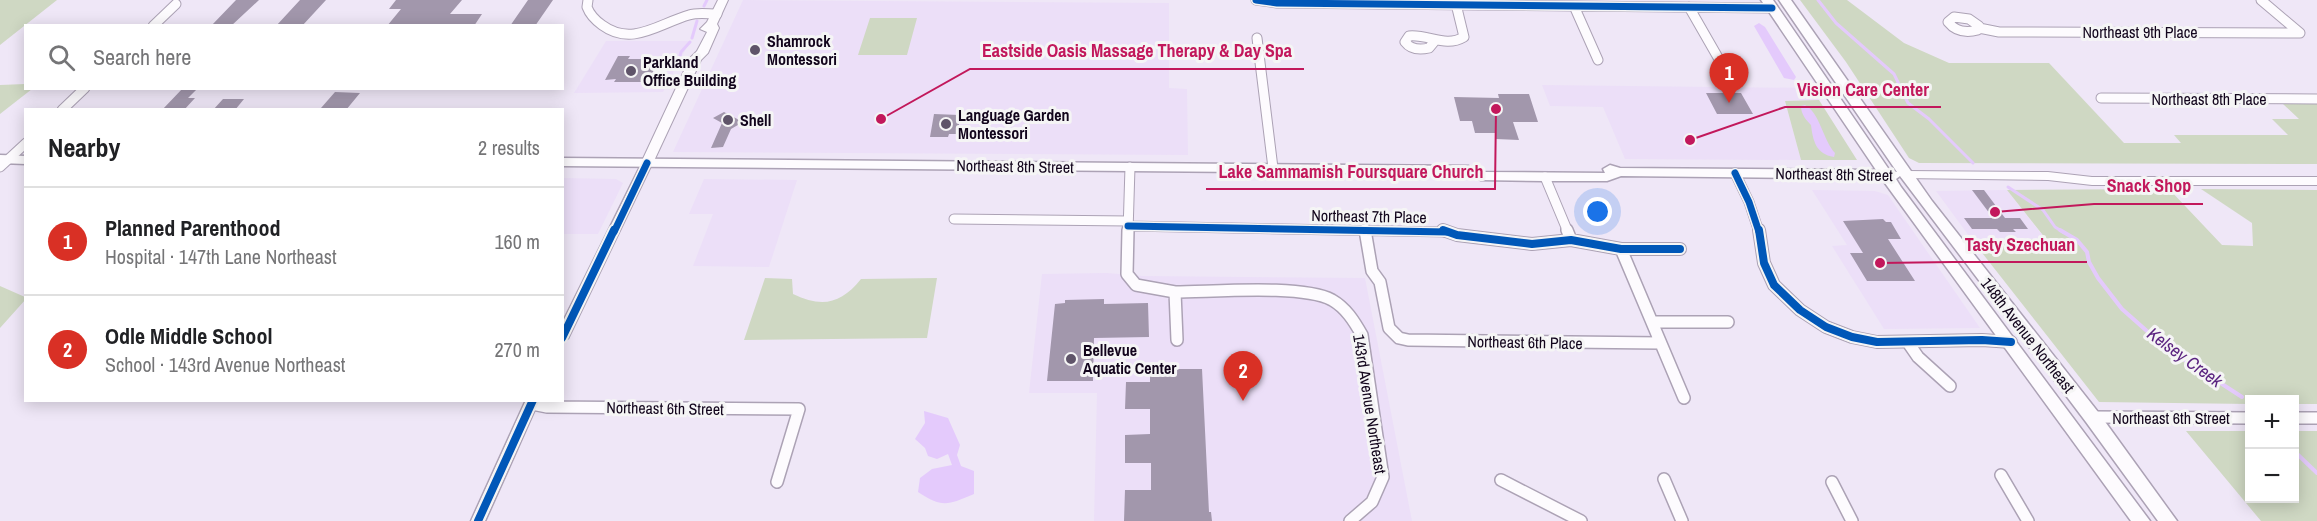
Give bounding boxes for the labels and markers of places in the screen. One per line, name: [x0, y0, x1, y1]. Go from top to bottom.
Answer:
place label: Shamrock Montessori: [767, 30, 837, 70]
callout: Eastside Oasis Massage Therapy & Day Spa: [970, 33, 1304, 69]
marker: Shamrock Montessori: [748, 43, 762, 57]
place label: Parkland Office Building: [643, 51, 736, 91]
pin: 1: [1710, 54, 1748, 103]
marker: Parkland Office Building: [624, 64, 638, 78]
callout: Vision Care Center: [1785, 71, 1941, 107]
place label: Language Garden Montessori: [958, 104, 1070, 144]
place label: Shell: [740, 109, 771, 131]
marker: Shell: [721, 113, 735, 127]
marker: Language Garden Montessori: [939, 117, 953, 131]
callout: Lake Sammamish Foursquare Church: [1206, 153, 1495, 189]
callout: Snack Shop: [2094, 168, 2203, 204]
callout: Tasty Szechuan: [1953, 226, 2087, 262]
place label: Bellevue Aquatic Center: [1083, 339, 1177, 379]
marker: Bellevue Aquatic Center: [1064, 352, 1078, 366]
pin: 2: [1224, 352, 1262, 401]

